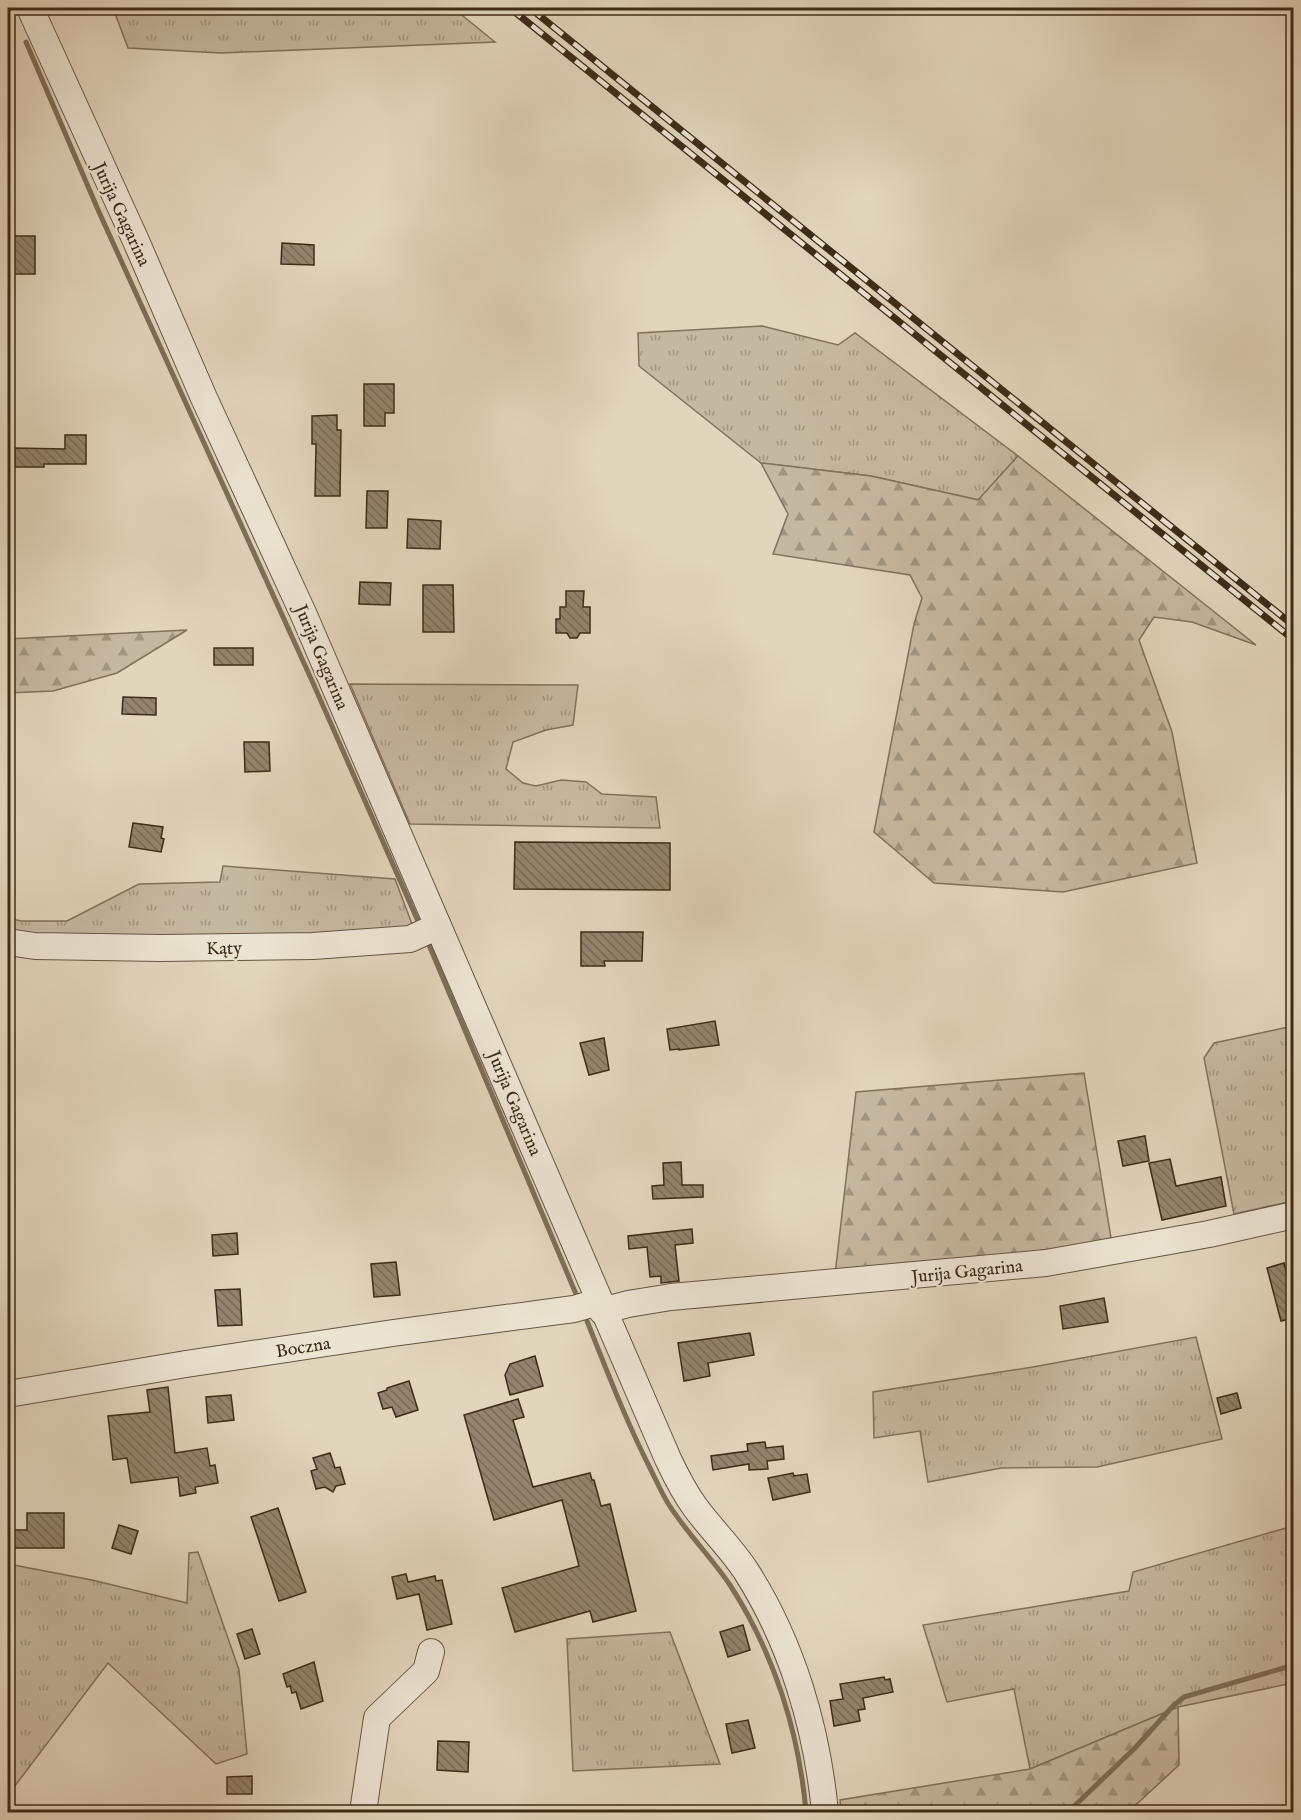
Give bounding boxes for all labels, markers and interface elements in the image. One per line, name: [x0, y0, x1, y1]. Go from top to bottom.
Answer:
street label: Jurija Gagarina: [86, 157, 155, 270]
street label: Jurija Gagarina: [287, 600, 353, 714]
street label: Kąty: [206, 938, 242, 961]
street label: Jurija Gagarina: [480, 1046, 546, 1160]
street label: Jurija Gagarina: [908, 1255, 1024, 1290]
street label: Boczna: [274, 1333, 332, 1364]

